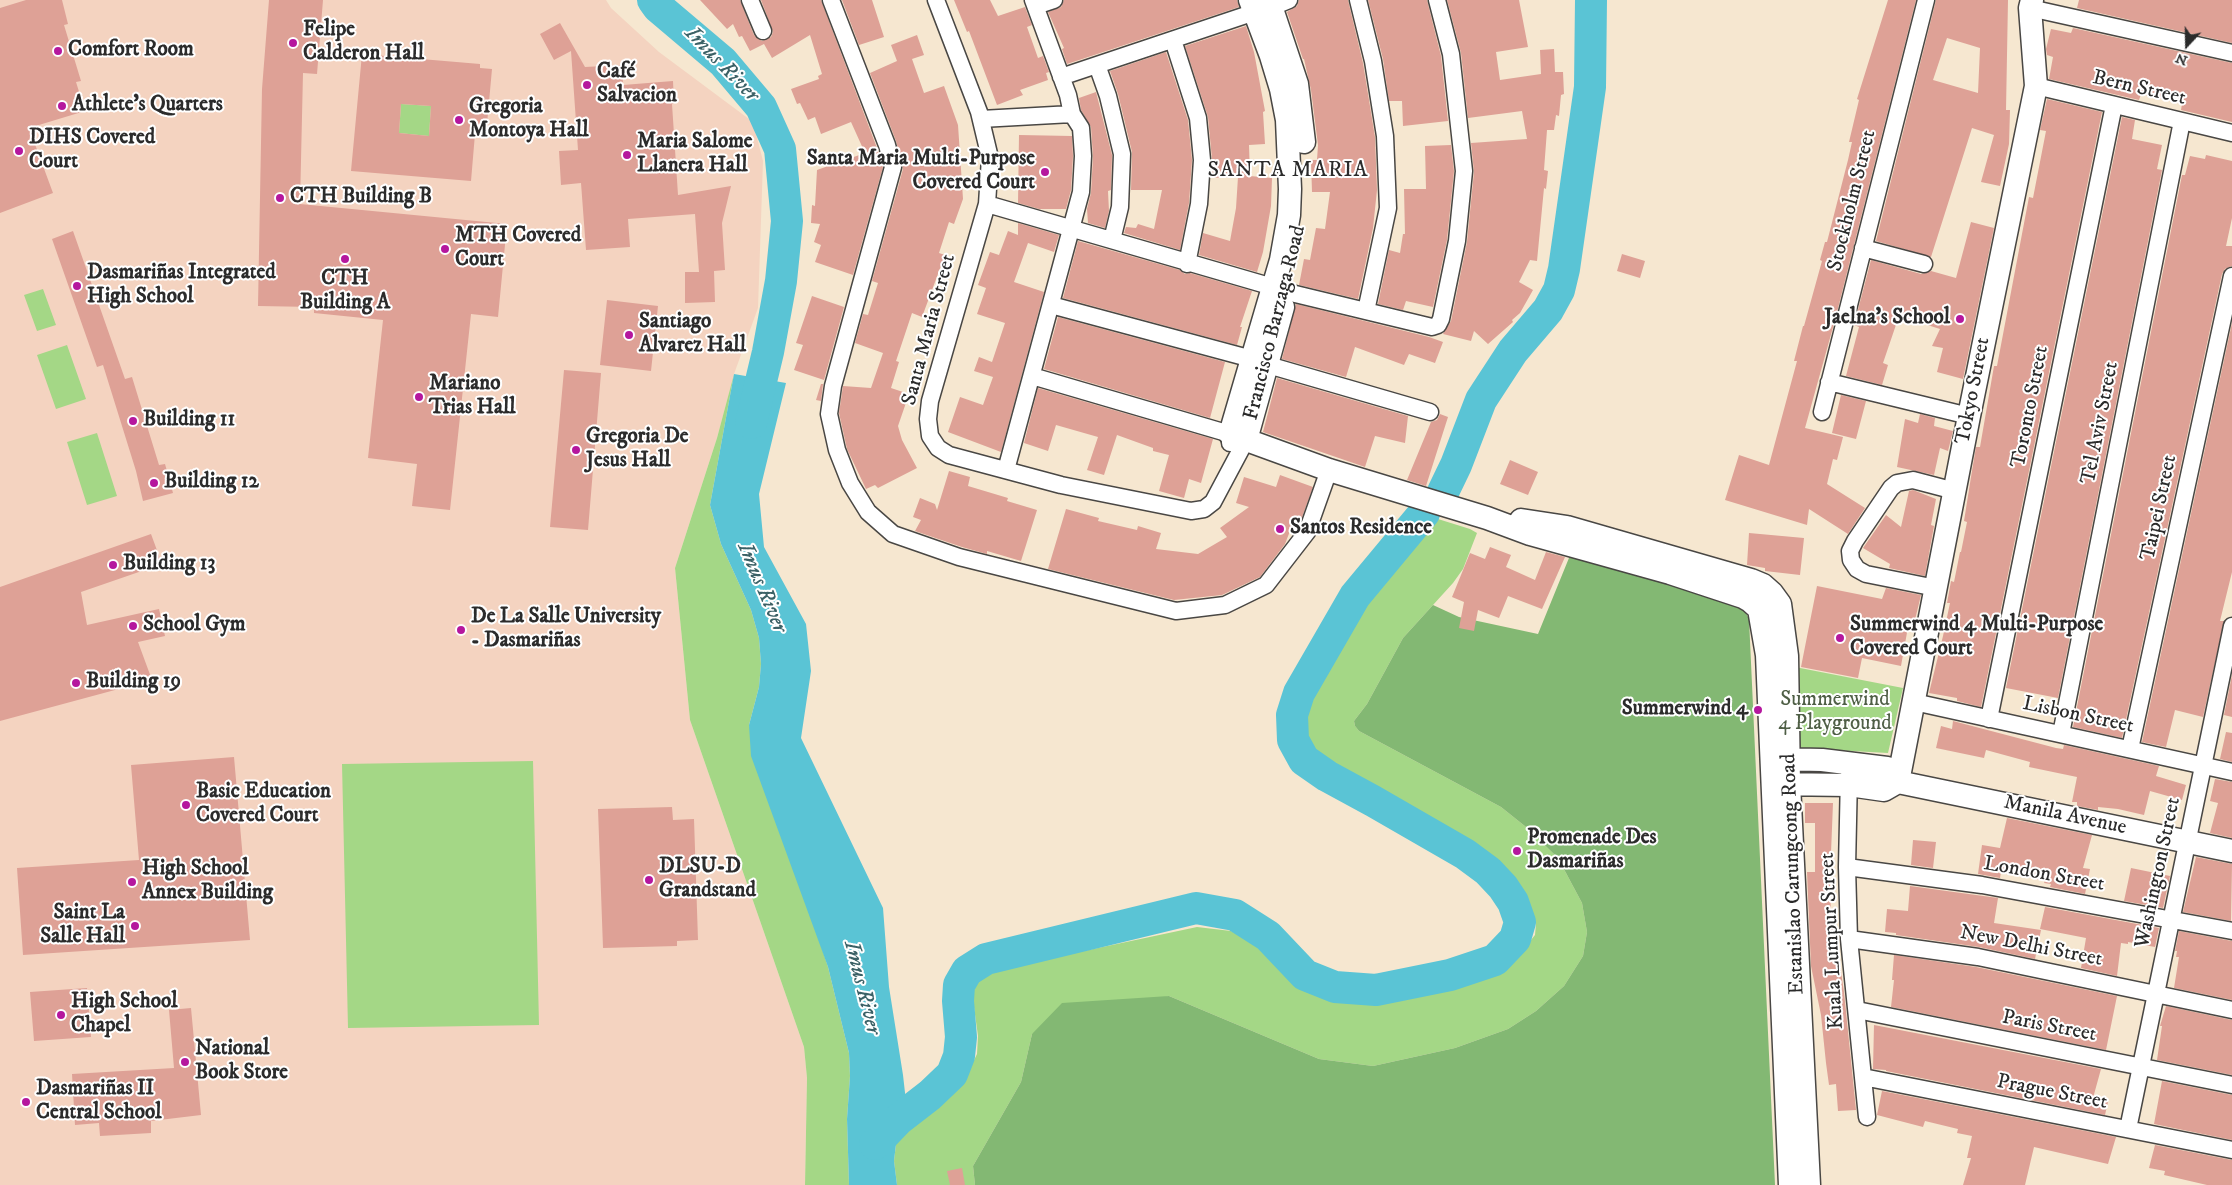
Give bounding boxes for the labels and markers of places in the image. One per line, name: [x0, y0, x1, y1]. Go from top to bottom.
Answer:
place label: Felipe Calderon Hall: [303, 18, 424, 68]
marker: Felipe Calderon Hall: [287, 37, 299, 49]
place label: Comfort Room: [68, 38, 194, 64]
marker: Comfort Room: [52, 45, 64, 57]
place label: Café Salvacion: [597, 60, 677, 110]
marker: Café Salvacion: [581, 79, 593, 91]
place label: Athlete's Quarters: [72, 93, 223, 119]
place label: Gregoria Montoya Hall: [469, 95, 588, 145]
marker: Athlete's Quarters: [56, 100, 68, 112]
marker: Gregoria Montoya Hall: [453, 114, 465, 126]
place label: DIHS Covered Court: [29, 126, 155, 176]
place label: Maria Salome Llanera Hall: [637, 130, 753, 180]
marker: DIHS Covered Court: [13, 145, 25, 157]
place label: Santa Maria Multi-Purpose Covered Court: [807, 147, 1035, 197]
marker: Maria Salome Llanera Hall: [621, 149, 633, 161]
marker: Santa Maria Multi-Purpose Covered Court: [1039, 166, 1051, 178]
place label: CTH Building B: [290, 185, 432, 211]
marker: CTH Building B: [274, 192, 286, 204]
place label: MTH Covered Court: [455, 224, 581, 274]
marker: MTH Covered Court: [439, 243, 451, 255]
marker: CTH Building A: [339, 253, 351, 265]
place label: Dasmariñas Integrated High School: [87, 261, 276, 311]
place label: CTH Building A: [300, 267, 390, 317]
marker: Dasmariñas Integrated High School: [71, 280, 83, 292]
place label: Jaelna's School: [1824, 306, 1950, 332]
place label: Santiago Alvarez Hall: [639, 310, 746, 360]
marker: Jaelna's School: [1954, 313, 1966, 325]
marker: Santiago Alvarez Hall: [623, 329, 635, 341]
place label: Mariano Trias Hall: [429, 372, 516, 422]
marker: Mariano Trias Hall: [413, 391, 425, 403]
place label: Building 11: [143, 408, 235, 434]
marker: Building 11: [127, 415, 139, 427]
place label: Gregoria De Jesus Hall: [586, 425, 689, 475]
marker: Gregoria De Jesus Hall: [570, 444, 582, 456]
place label: Building 12: [164, 470, 259, 496]
marker: Building 12: [148, 477, 160, 489]
place label: Santos Residence: [1290, 516, 1432, 542]
marker: Santos Residence: [1274, 523, 1286, 535]
place label: Building 13: [123, 552, 215, 578]
marker: Building 13: [107, 559, 119, 571]
place label: De La Salle University - Dasmariñas: [471, 605, 661, 655]
place label: School Gym: [143, 613, 246, 639]
place label: Summerwind 4 Multi-Purpose Covered Court: [1850, 613, 2103, 663]
marker: School Gym: [127, 620, 139, 632]
marker: De La Salle University - Dasmariñas: [455, 624, 467, 636]
marker: Summerwind 4 Multi-Purpose Covered Court: [1834, 632, 1846, 644]
place label: Building 19: [86, 670, 181, 696]
marker: Building 19: [70, 677, 82, 689]
place label: Summerwind 4: [1622, 697, 1748, 723]
marker: Summerwind 4: [1752, 704, 1764, 716]
place label: Basic Education Covered Court: [196, 780, 331, 830]
marker: Basic Education Covered Court: [180, 799, 192, 811]
place label: Promenade Des Dasmariñas: [1527, 826, 1657, 876]
marker: Promenade Des Dasmariñas: [1511, 845, 1523, 857]
place label: DLSU-D Grandstand: [659, 855, 756, 905]
place label: High School Annex Building: [142, 857, 273, 907]
marker: DLSU-D Grandstand: [643, 874, 655, 886]
marker: High School Annex Building: [126, 876, 138, 888]
place label: Saint La Salle Hall: [40, 901, 125, 951]
marker: Saint La Salle Hall: [129, 920, 141, 932]
place label: High School Chapel: [71, 990, 177, 1040]
marker: High School Chapel: [55, 1009, 67, 1021]
place label: National Book Store: [195, 1037, 288, 1087]
marker: National Book Store: [179, 1056, 191, 1068]
place label: Dasmariñas II Central School: [36, 1077, 161, 1127]
marker: Dasmariñas II Central School: [20, 1096, 32, 1108]

